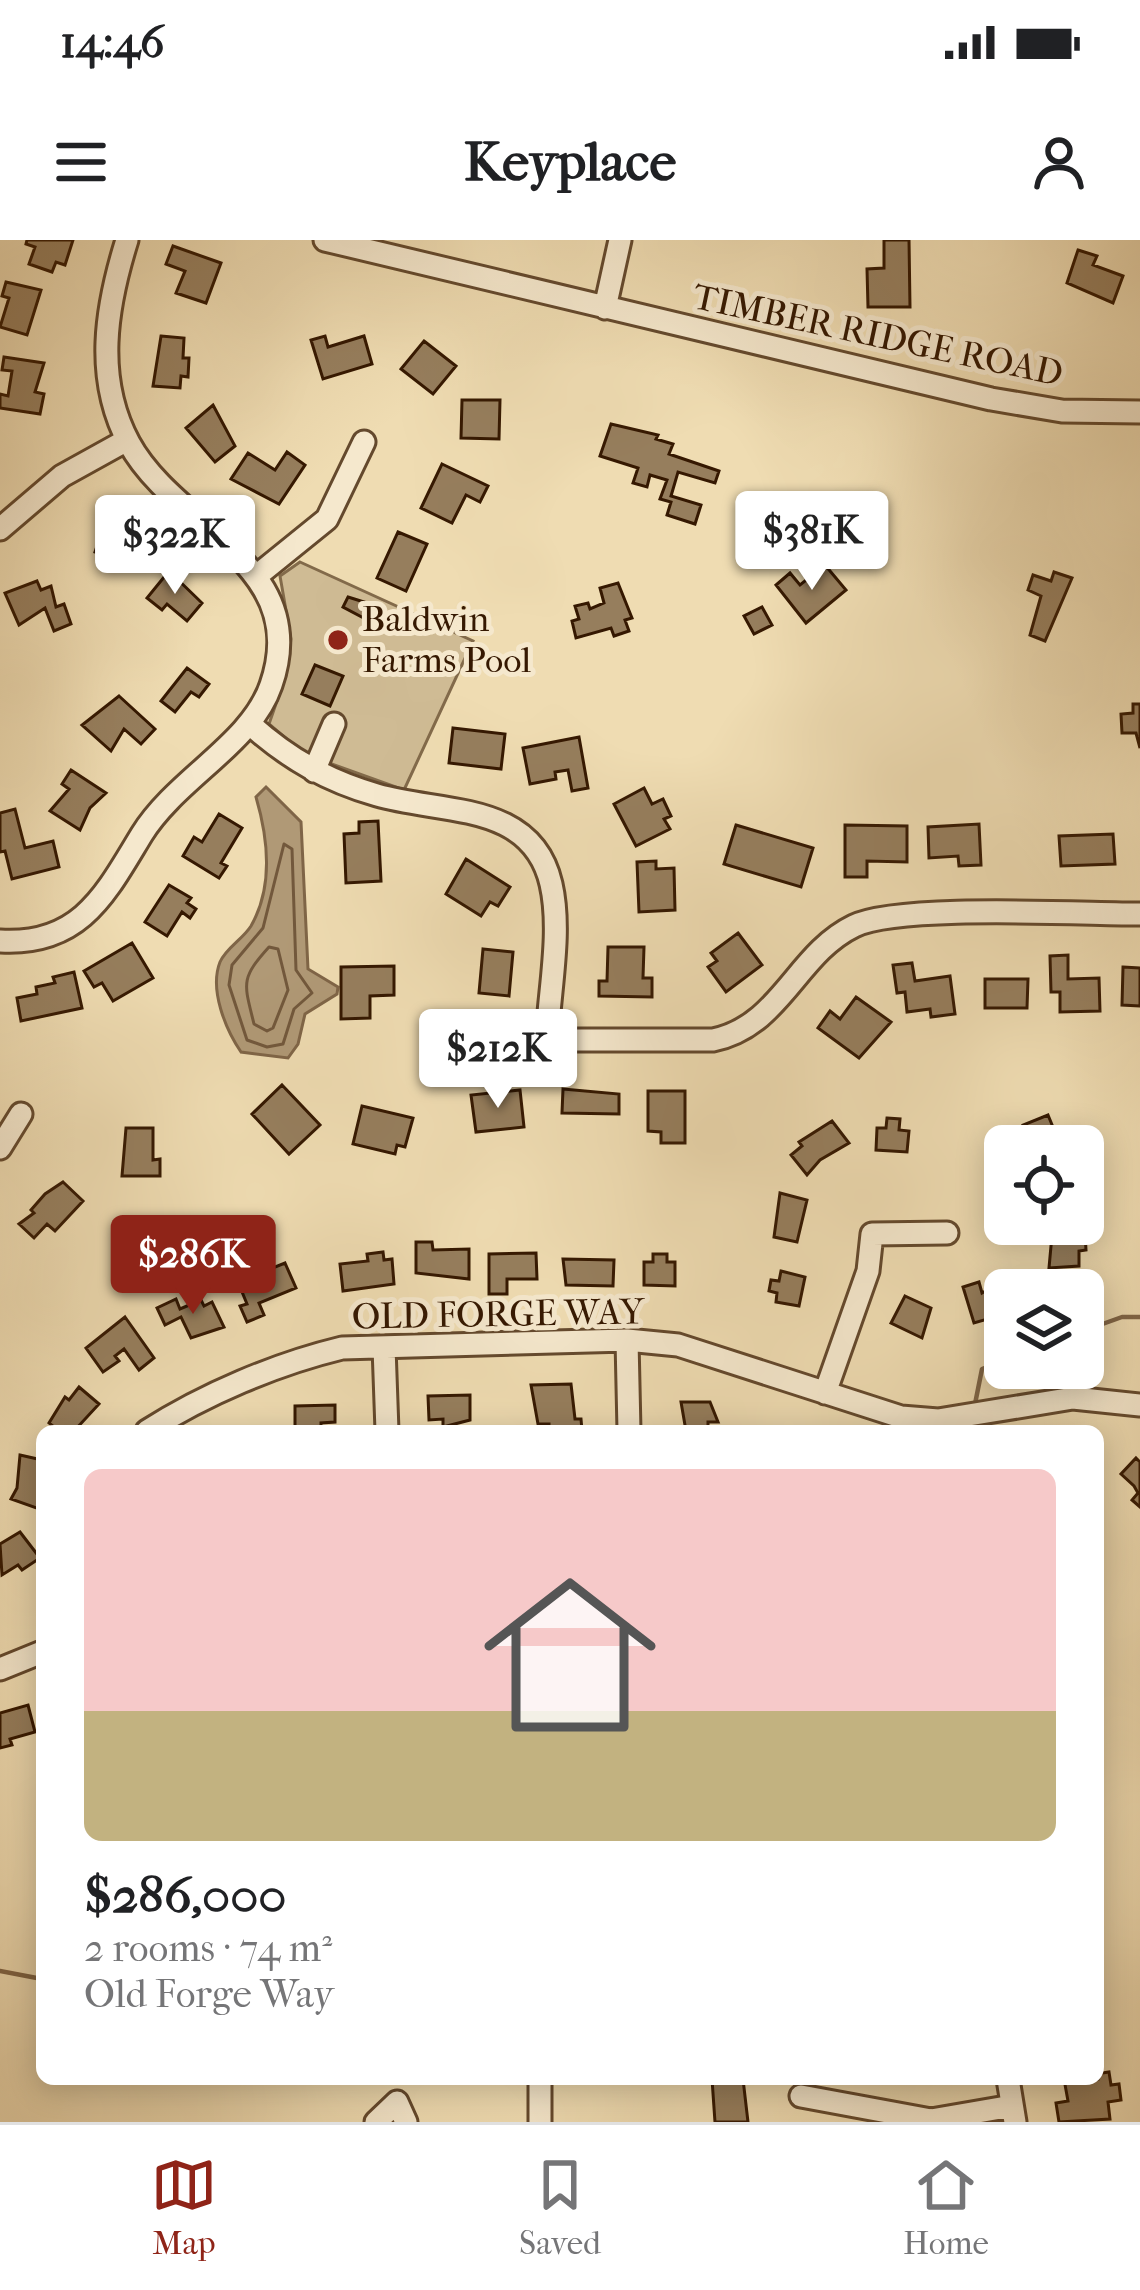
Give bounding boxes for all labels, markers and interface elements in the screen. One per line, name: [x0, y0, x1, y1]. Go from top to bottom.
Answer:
text: 14:46: [60, 16, 164, 69]
icon: menu: [48, 129, 114, 195]
icon: person: [1026, 129, 1092, 195]
text: Keyplace: [464, 131, 676, 194]
street label: TIMBER RIDGE ROAD: [689, 275, 1067, 395]
pin: $381K: [728, 491, 896, 593]
pin: $322K: [91, 495, 259, 597]
text: $381K: [762, 507, 862, 553]
text: $322K: [122, 511, 228, 557]
place label: Baldwin Farms Pool: [362, 598, 531, 681]
marker: Baldwin Farms Pool: [325, 627, 351, 653]
pin: $212K: [414, 1009, 582, 1111]
text: $212K: [446, 1025, 550, 1071]
map controls: [984, 1125, 1104, 1389]
button: locate: [984, 1125, 1104, 1245]
pin: $286K: [109, 1215, 277, 1317]
text: $286K: [138, 1231, 248, 1277]
button: layers: [984, 1269, 1104, 1389]
street label: OLD FORGE WAY: [351, 1290, 646, 1338]
icon: home: [462, 1547, 678, 1763]
text: $286,000: [84, 1865, 287, 1925]
text: 2 rooms · 74 m²: [84, 1925, 332, 1971]
text: Old Forge Way: [84, 1971, 334, 2017]
tab: Map: [151, 2152, 217, 2263]
tab: Saved: [519, 2152, 601, 2263]
tab: Home: [903, 2152, 989, 2263]

